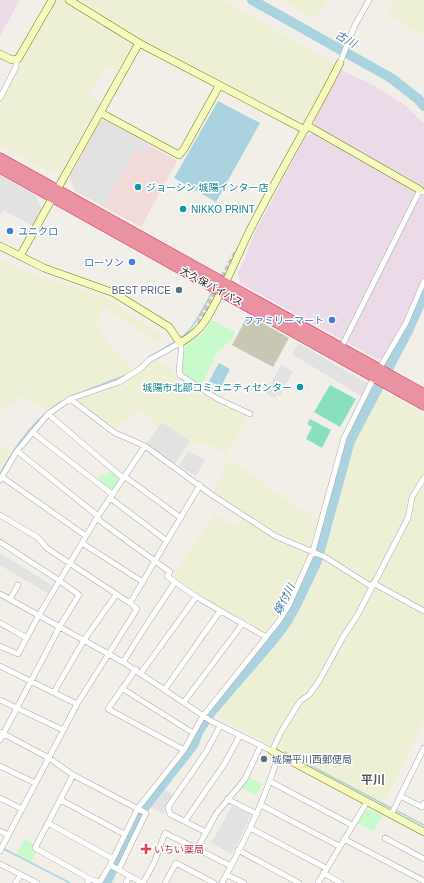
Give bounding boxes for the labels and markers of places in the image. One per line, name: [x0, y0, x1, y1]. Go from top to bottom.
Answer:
marker: ジョーシン 城陽インター店: [133, 182, 143, 192]
place label: ジョーシン 城陽インター店: [146, 182, 269, 193]
marker: NIKKO PRINT: [178, 204, 188, 214]
place label: NIKKO PRINT: [191, 204, 255, 215]
marker: ユニクロ: [5, 226, 15, 236]
place label: ユニクロ: [18, 226, 58, 237]
place label: ローソン: [84, 257, 124, 268]
marker: ローソン: [127, 257, 137, 267]
place label: BEST PRICE: [112, 285, 171, 296]
marker: BEST PRICE: [174, 285, 184, 295]
place label: ファミリーマート: [244, 315, 324, 326]
marker: ファミリーマート: [327, 315, 337, 325]
place label: 城陽市北部コミュニティセンター: [143, 382, 292, 393]
marker: 城陽市北部コミュニティセンター: [295, 382, 305, 392]
marker: 城陽平川西郵便局: [259, 754, 269, 764]
place label: 城陽平川西郵便局: [272, 754, 352, 765]
marker: いちい薬局: [141, 844, 151, 854]
place label: いちい薬局: [154, 844, 204, 855]

